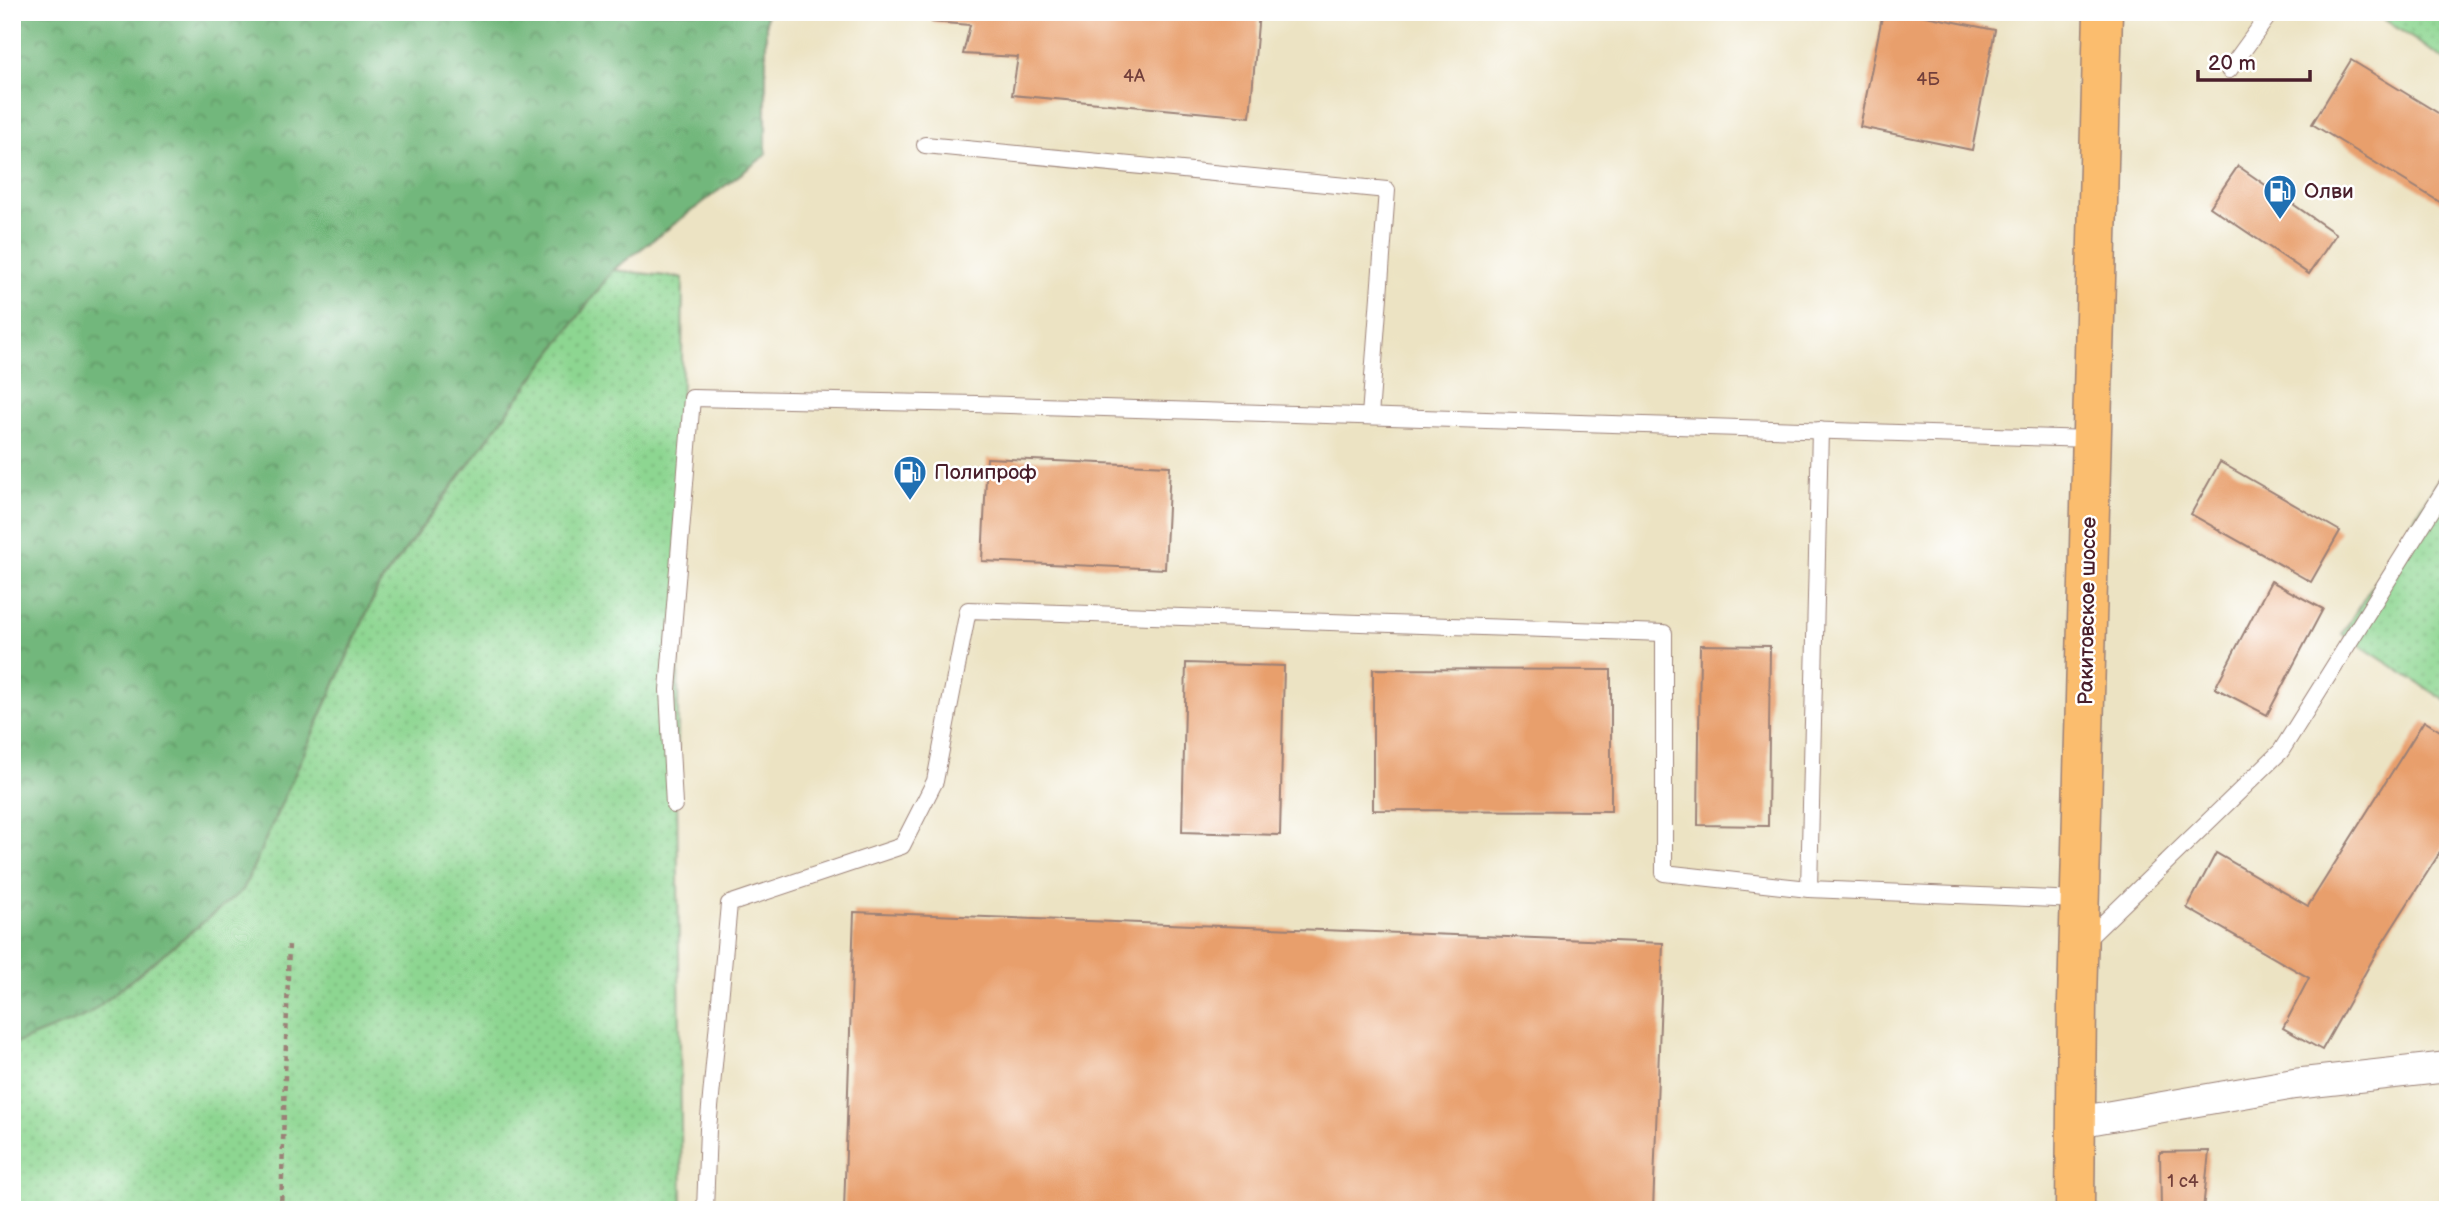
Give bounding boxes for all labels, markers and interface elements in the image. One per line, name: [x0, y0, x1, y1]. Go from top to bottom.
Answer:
scale bar: [2198, 38, 2310, 82]
text: 20 m: [2208, 51, 2256, 76]
house number: 4А: [1123, 66, 1145, 87]
house number: 4Б: [1916, 69, 1940, 90]
fuel station icon: Олви: [2261, 172, 2299, 221]
place label: Олви: [2304, 179, 2354, 204]
fuel station icon: Полипроф: [891, 453, 929, 502]
place label: Полипроф: [934, 460, 1037, 485]
street label: Ракитовское шоссе: [2073, 516, 2102, 706]
house number: 1 с4: [2167, 1171, 2199, 1192]

